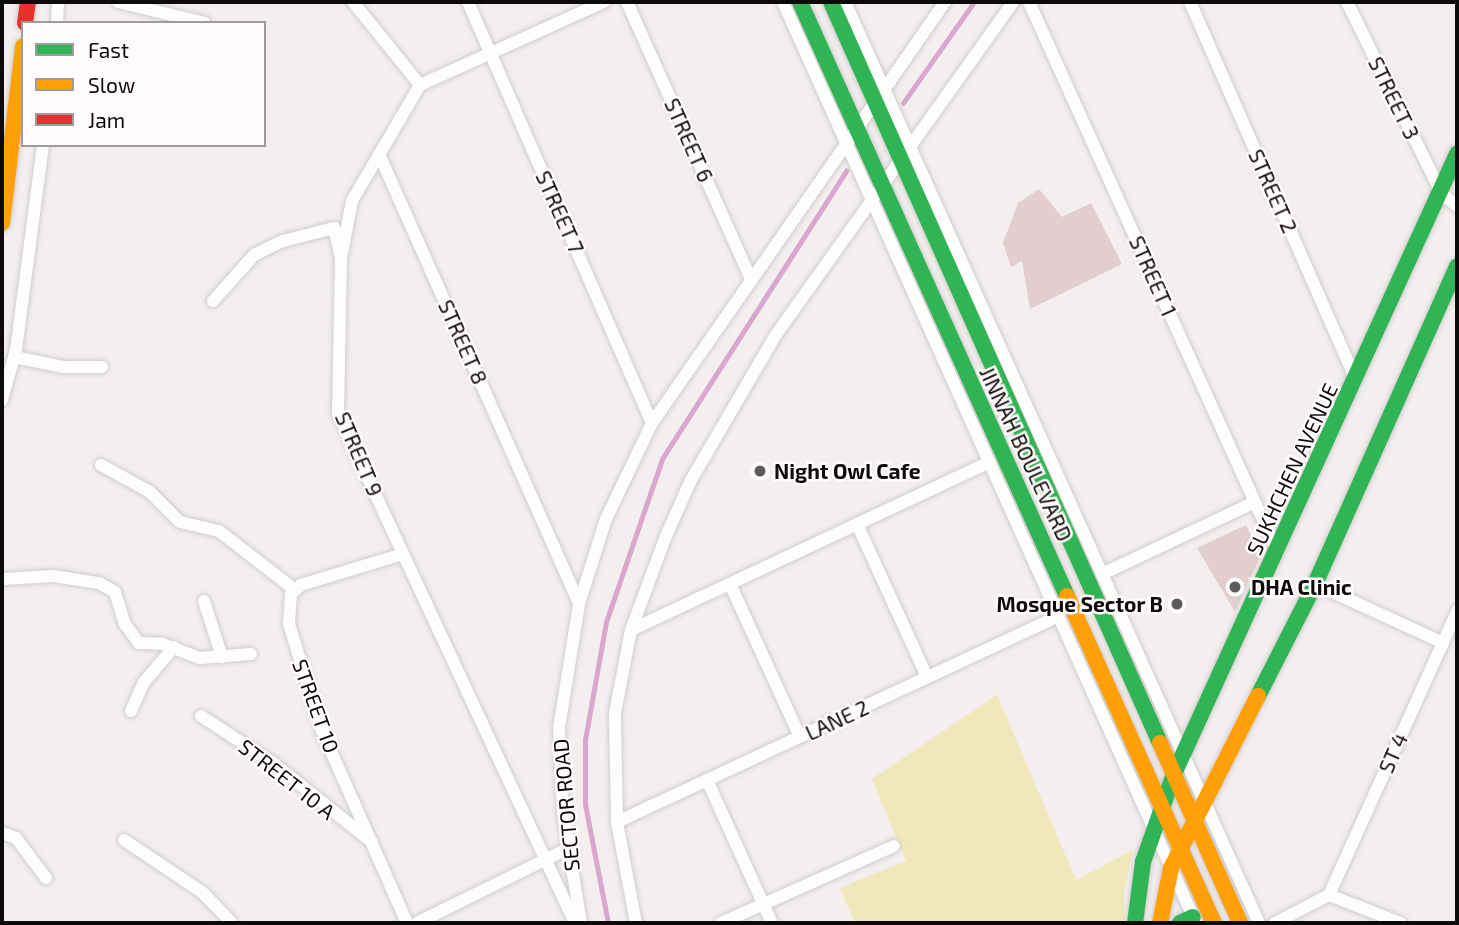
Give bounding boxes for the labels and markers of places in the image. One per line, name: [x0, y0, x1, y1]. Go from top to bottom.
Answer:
place label: Night Owl Cafe: [774, 458, 921, 484]
marker: Night Owl Cafe: [752, 463, 768, 479]
place label: DHA Clinic: [1251, 574, 1352, 600]
marker: DHA Clinic: [1225, 577, 1245, 597]
place label: Mosque Sector B: [996, 591, 1163, 617]
marker: Mosque Sector B: [1169, 596, 1185, 612]

